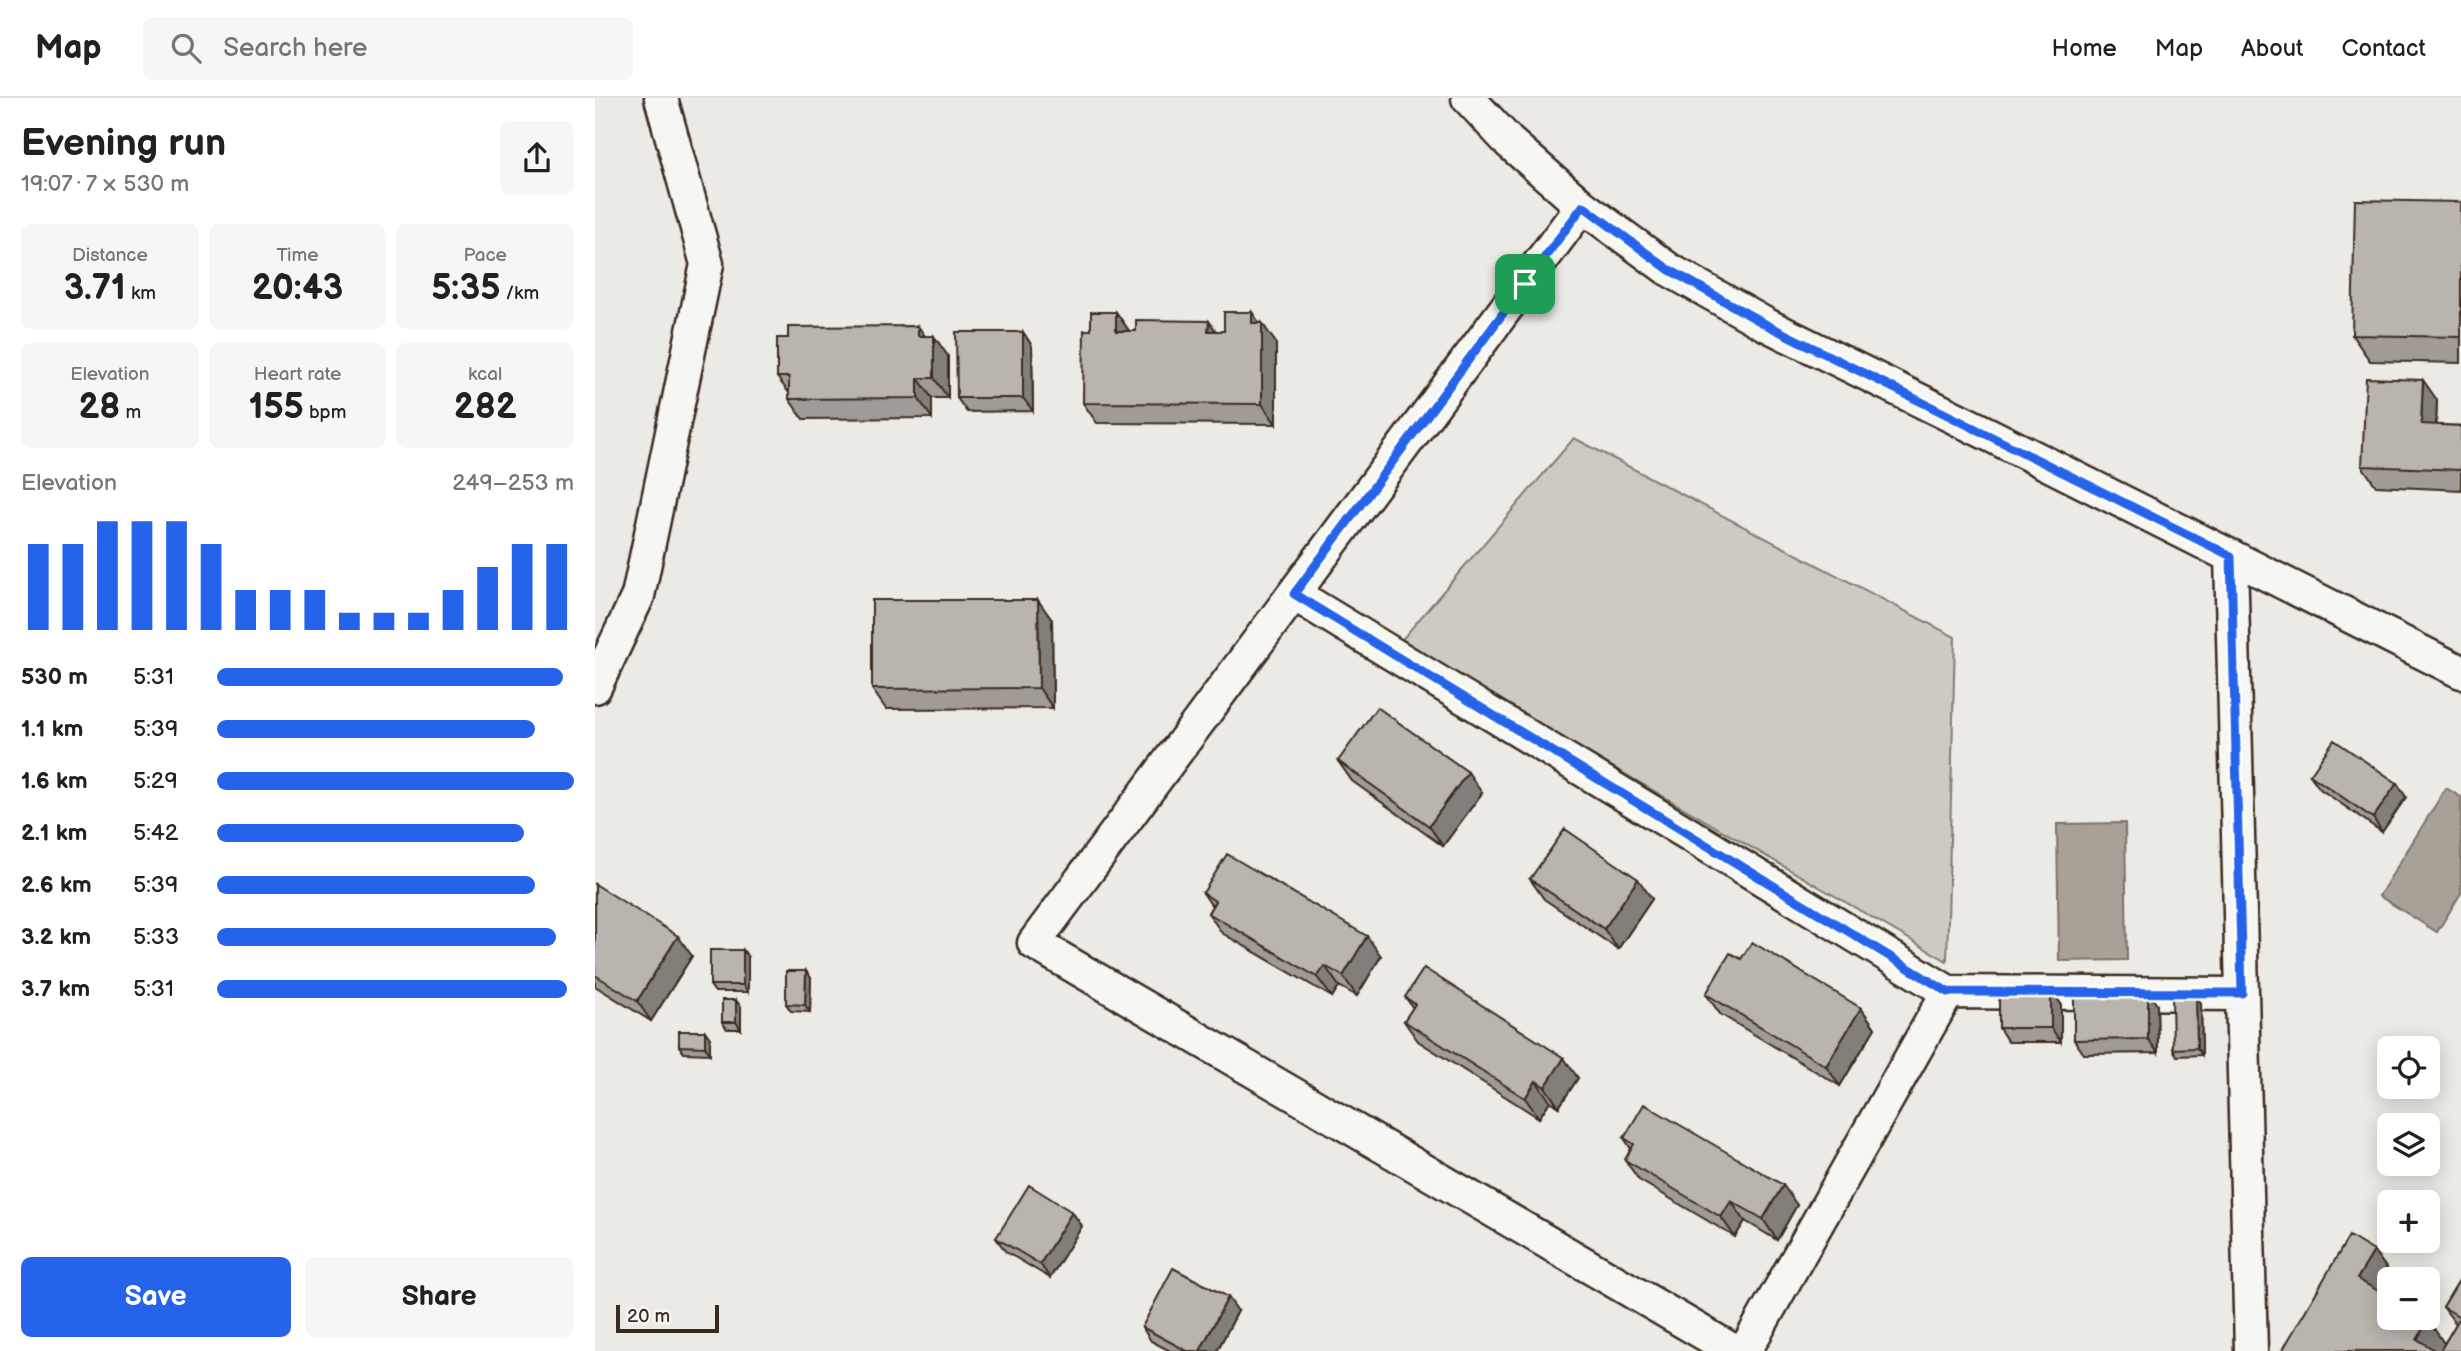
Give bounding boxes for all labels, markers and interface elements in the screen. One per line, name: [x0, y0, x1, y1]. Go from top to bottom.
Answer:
search box: [143, 17, 633, 80]
text: Map: [35, 28, 101, 68]
icon: search: [167, 29, 205, 67]
text: Search here: [223, 33, 367, 64]
text: Home: [2052, 34, 2117, 63]
text: Map: [2155, 34, 2203, 63]
text: About: [2241, 34, 2303, 63]
text: Contact: [2341, 34, 2426, 63]
text: Evening run: [21, 121, 226, 166]
button: share: [500, 121, 574, 195]
text: 19:07 · 7 × 530 m: [21, 170, 189, 198]
text: Distance: [72, 244, 148, 267]
text: Time: [276, 244, 319, 267]
text: Pace: [464, 244, 507, 267]
pin: [1495, 254, 1555, 314]
icon: arrive: [1506, 265, 1544, 303]
text: 3.71: [64, 267, 126, 310]
text: 20:43: [252, 267, 343, 310]
text: 5:35: [431, 267, 500, 310]
text: km: [126, 282, 156, 305]
text: /km: [500, 282, 539, 305]
text: Elevation: [70, 363, 149, 386]
text: Heart rate: [254, 363, 341, 386]
text: kcal: [468, 363, 502, 386]
text: 28: [78, 386, 120, 429]
text: 155: [249, 386, 304, 429]
text: 282: [454, 386, 517, 429]
text: m: [120, 401, 141, 424]
text: bpm: [304, 401, 346, 424]
text: Elevation: [21, 469, 117, 497]
text: 249–253 m: [452, 469, 574, 497]
text: 530 m: [21, 663, 88, 691]
text: 5:31: [133, 663, 174, 691]
text: 1.1 km: [21, 715, 83, 743]
text: 5:39: [133, 715, 178, 743]
text: 1.6 km: [21, 767, 88, 795]
text: 5:29: [133, 767, 178, 795]
text: 2.1 km: [21, 819, 87, 847]
text: 5:42: [133, 819, 178, 847]
text: 2.6 km: [21, 871, 92, 899]
text: 5:39: [133, 871, 178, 899]
text: 3.2 km: [21, 923, 91, 951]
text: 5:33: [133, 923, 179, 951]
text: 3.7 km: [21, 975, 90, 1003]
text: 5:31: [133, 975, 174, 1003]
map controls: [2377, 1036, 2440, 1330]
button: locate: [2377, 1036, 2440, 1099]
button: layers: [2377, 1113, 2440, 1176]
button: +: [2377, 1190, 2440, 1253]
button: Save: [21, 1257, 291, 1337]
button: Share: [305, 1257, 574, 1337]
button: −: [2377, 1267, 2440, 1330]
scale bar: [616, 1302, 719, 1334]
text: 20 m: [627, 1305, 670, 1328]

